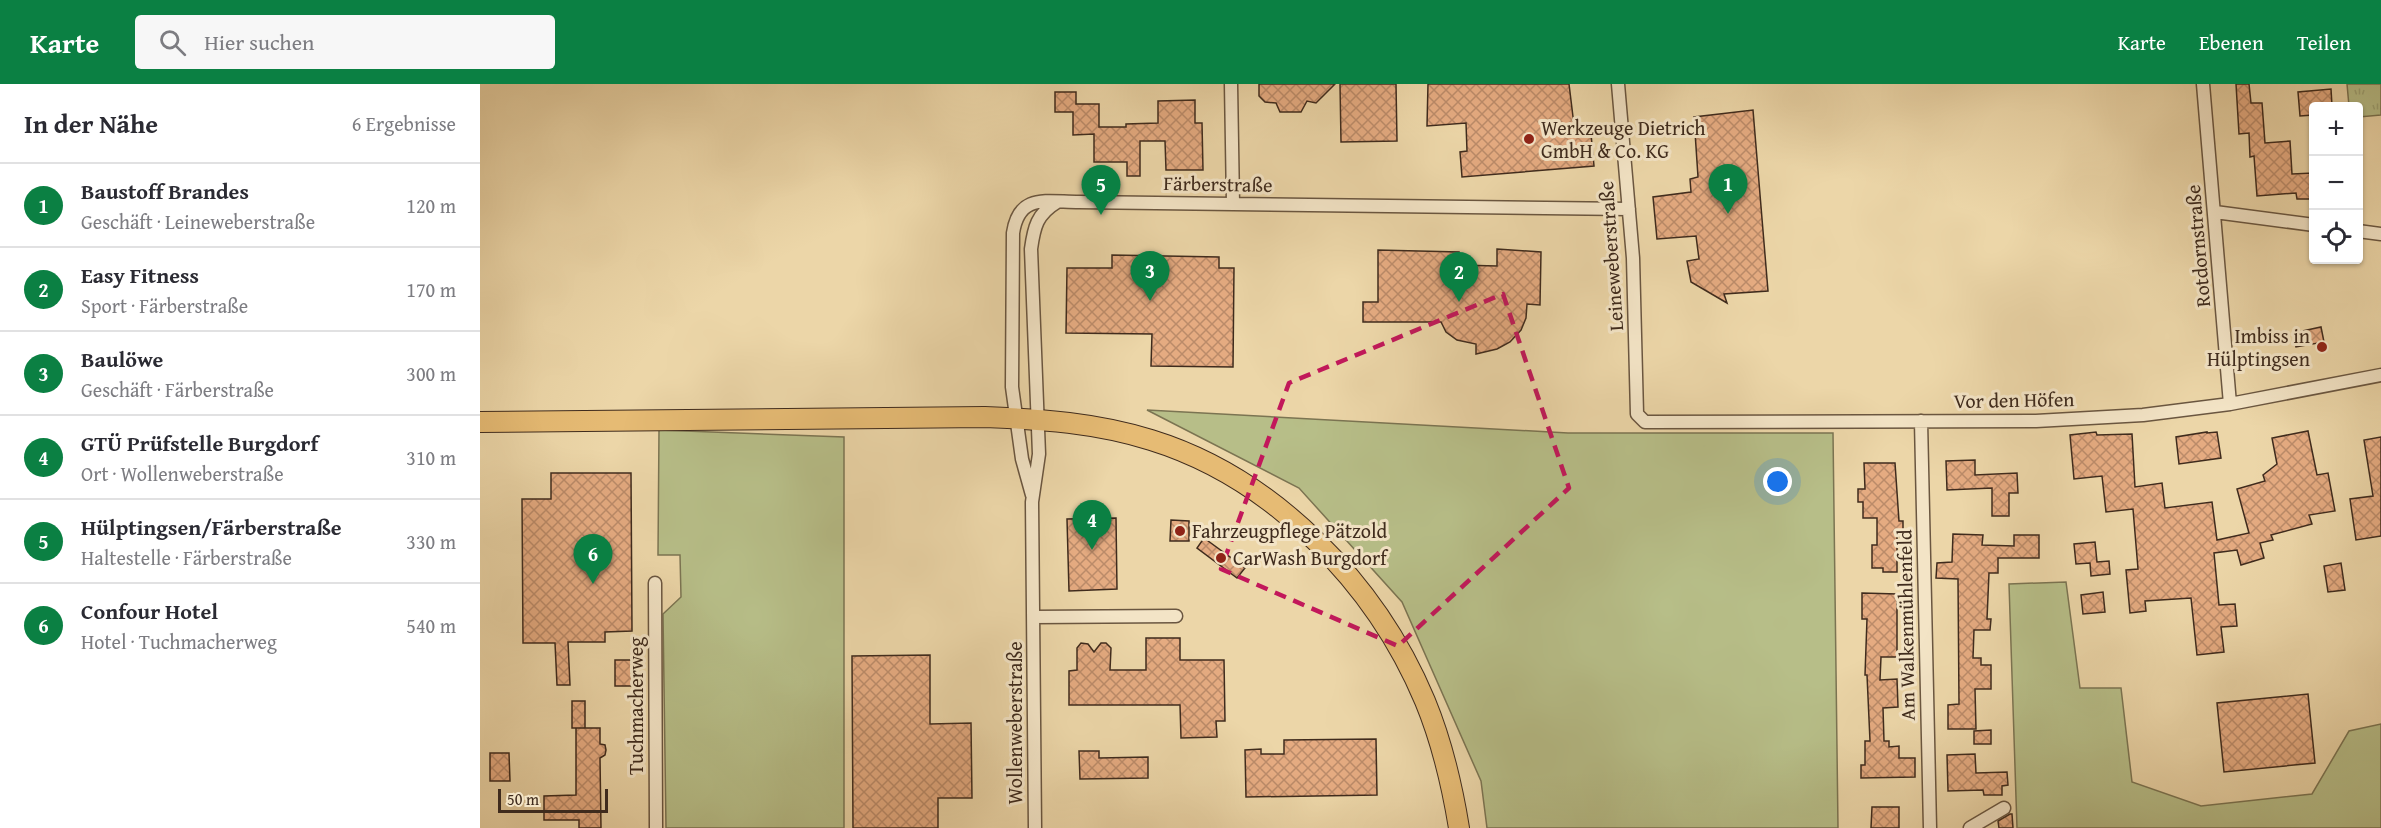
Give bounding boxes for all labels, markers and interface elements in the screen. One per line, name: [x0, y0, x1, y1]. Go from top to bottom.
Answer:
search box: [135, 15, 555, 69]
text: Karte: [30, 22, 99, 63]
icon: search: [156, 26, 189, 59]
text: Hier suchen: [204, 26, 314, 58]
text: Karte: [2118, 27, 2166, 58]
text: Ebenen: [2199, 27, 2264, 58]
text: Teilen: [2297, 27, 2351, 58]
map controls: [2309, 102, 2363, 264]
button: +: [2309, 102, 2363, 156]
text: In der Nähe: [24, 104, 158, 143]
text: 6 Ergebnisse: [352, 109, 456, 138]
place label: Werkzeuge Dietrich GmbH & Co. KG: [1541, 113, 1706, 165]
marker: Werkzeuge Dietrich GmbH & Co. KG: [1522, 132, 1536, 146]
button: −: [2309, 156, 2363, 210]
pin: 1: [1708, 164, 1748, 214]
pin: 5: [1082, 166, 1120, 215]
street label: Färberstraße: [1163, 168, 1273, 199]
text: Baustoff Brandes: [81, 175, 249, 207]
street label: Leineweberstraße: [1591, 180, 1630, 332]
street label: Rotdornstraße: [2178, 184, 2217, 308]
text: 1: [38, 191, 49, 220]
text: 120 m: [406, 191, 456, 220]
text: Geschäft · Leineweberstraße: [81, 207, 315, 236]
button: locate: [2309, 210, 2363, 264]
pin: 3: [1130, 252, 1170, 301]
pin: 2: [1440, 252, 1478, 302]
text: Easy Fitness: [81, 259, 199, 291]
text: 2: [38, 275, 49, 304]
text: 170 m: [406, 275, 456, 304]
text: Sport · Färberstraße: [81, 291, 248, 320]
place label: Imbiss in Hülptingsen: [2207, 321, 2310, 373]
marker: Imbiss in Hülptingsen: [2315, 340, 2329, 354]
text: Baulöwe: [81, 343, 163, 375]
text: 3: [38, 359, 49, 388]
text: 300 m: [406, 359, 456, 388]
text: Geschäft · Färberstraße: [81, 375, 274, 404]
street label: Vor den Höfen: [1953, 384, 2075, 415]
text: GTÜ Prüfstelle Burgdorf: [81, 427, 318, 459]
text: 4: [38, 443, 49, 472]
text: 310 m: [406, 443, 456, 472]
text: Ort · Wollenweberstraße: [81, 459, 284, 488]
your location: [1763, 467, 1792, 496]
pin: 4: [1072, 500, 1112, 550]
text: Hülptingsen/Färberstraße: [81, 511, 342, 543]
place label: Fahrzeugpflege Pätzold: [1192, 516, 1388, 545]
marker: Fahrzeugpflege Pätzold: [1173, 524, 1187, 538]
text: 5: [38, 527, 49, 556]
text: 330 m: [406, 527, 456, 556]
street label: Am Walkenmühlenfeld: [1889, 529, 1922, 721]
pin: 6: [574, 534, 612, 584]
text: Haltestelle · Färberstraße: [81, 543, 292, 572]
place label: CarWash Burgdorf: [1233, 543, 1389, 572]
marker: CarWash Burgdorf: [1214, 551, 1228, 565]
text: Confour Hotel: [81, 595, 218, 627]
text: 6: [38, 611, 49, 640]
text: 540 m: [406, 611, 456, 640]
text: Hotel · Tuchmacherweg: [81, 627, 277, 656]
street label: Tuchmacherweg: [621, 637, 650, 775]
street label: Wollenweberstraße: [1000, 641, 1029, 805]
scale bar: [498, 786, 608, 814]
text: 50 m: [507, 787, 539, 811]

